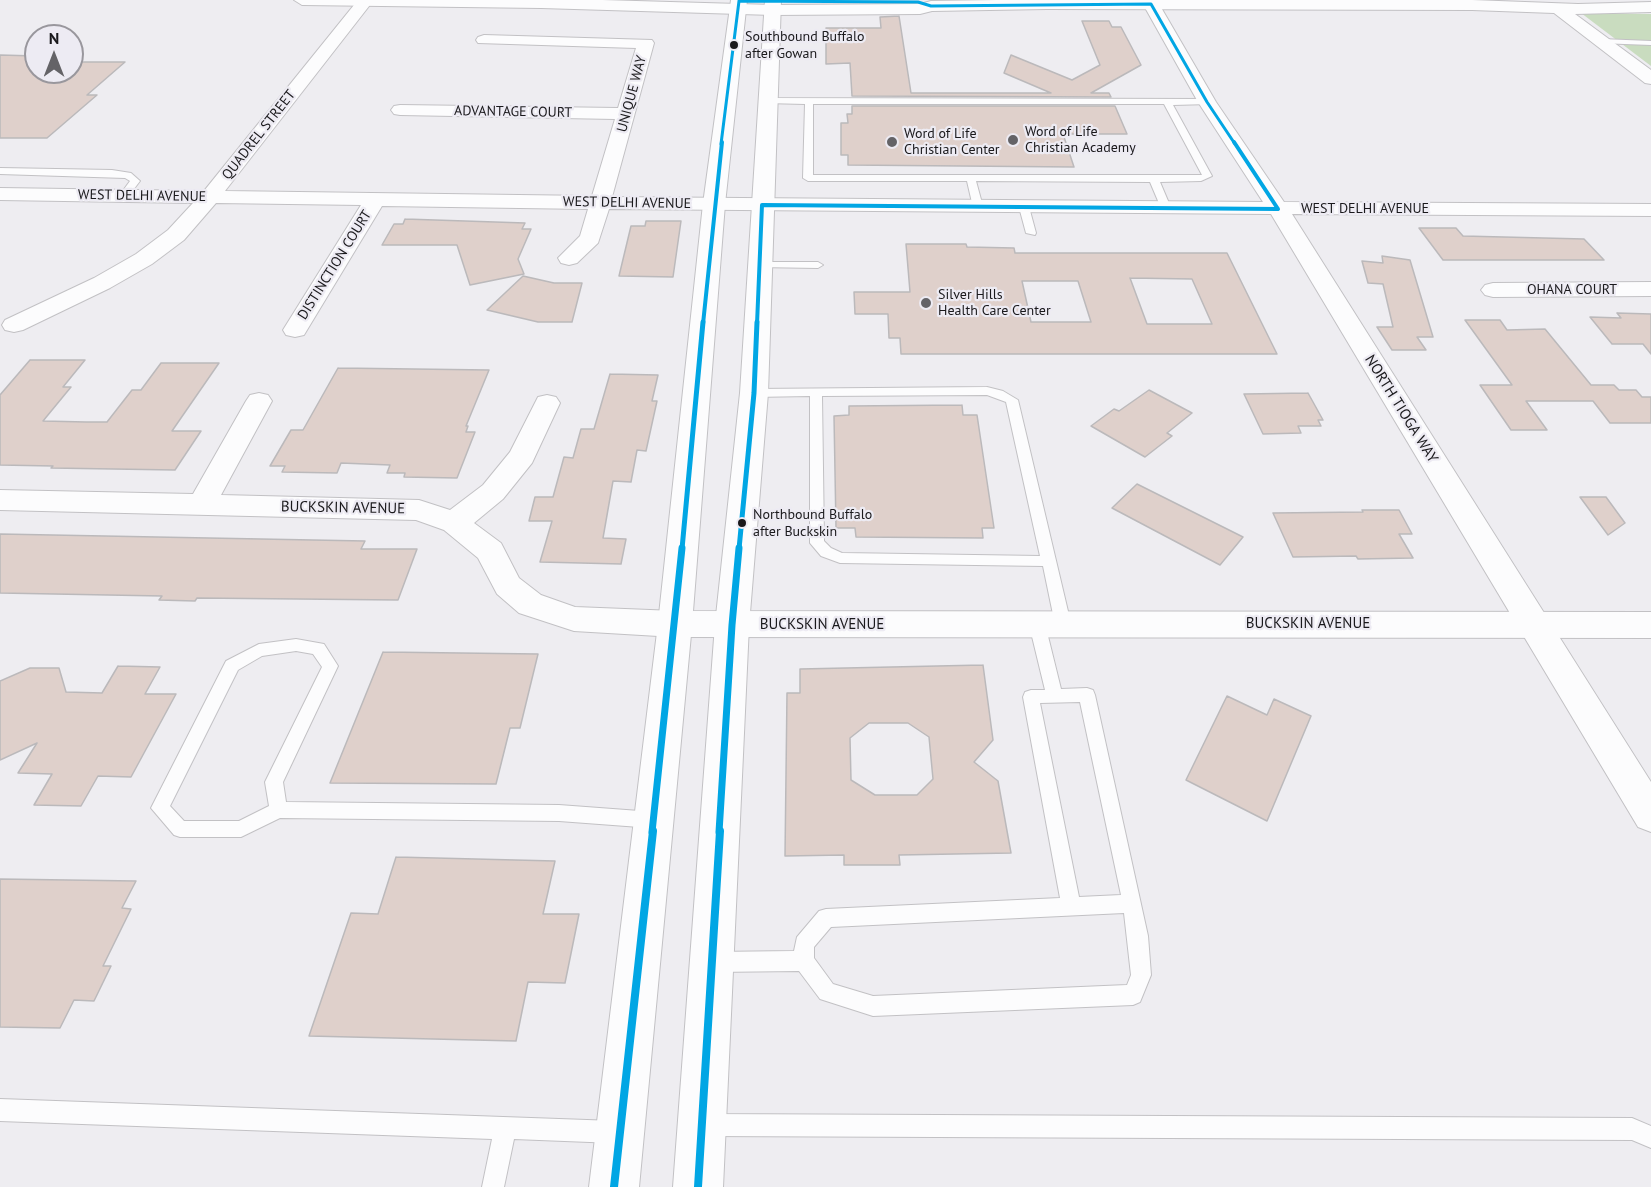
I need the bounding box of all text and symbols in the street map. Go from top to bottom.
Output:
north arrow [24,24,84,84]
text: N [49,28,59,48]
place label: Southbound Buffalo after Gowan [745,29,865,62]
marker: Southbound Buffalo after Gowan [728,39,740,51]
street label: UNIQUE WAY [614,54,650,134]
street label: QUADREL STREET [219,87,299,183]
street label: ADVANTAGE COURT [454,103,572,121]
place label: Word of Life Christian Academy [1025,124,1136,156]
place label: Word of Life Christian Center [904,126,1000,158]
marker: Word of Life Christian Academy [1006,133,1020,147]
marker: Word of Life Christian Center [885,135,899,149]
street label: WEST DELHI AVENUE [78,186,206,206]
street label: WEST DELHI AVENUE [563,193,691,213]
street label: WEST DELHI AVENUE [1301,201,1429,217]
street label: DISTINCTION COURT [295,207,375,323]
street label: OHANA COURT [1527,282,1617,298]
place label: Silver Hills Health Care Center [938,287,1051,320]
marker: Silver Hills Health Care Center [919,296,933,310]
street label: NORTH TIOGA WAY [1361,352,1441,466]
street label: BUCKSKIN AVENUE [281,498,405,518]
place label: Northbound Buffalo after Buckskin [753,507,872,540]
marker: Northbound Buffalo after Buckskin [736,517,748,529]
street label: BUCKSKIN AVENUE [1246,615,1370,633]
street label: BUCKSKIN AVENUE [760,616,884,634]

